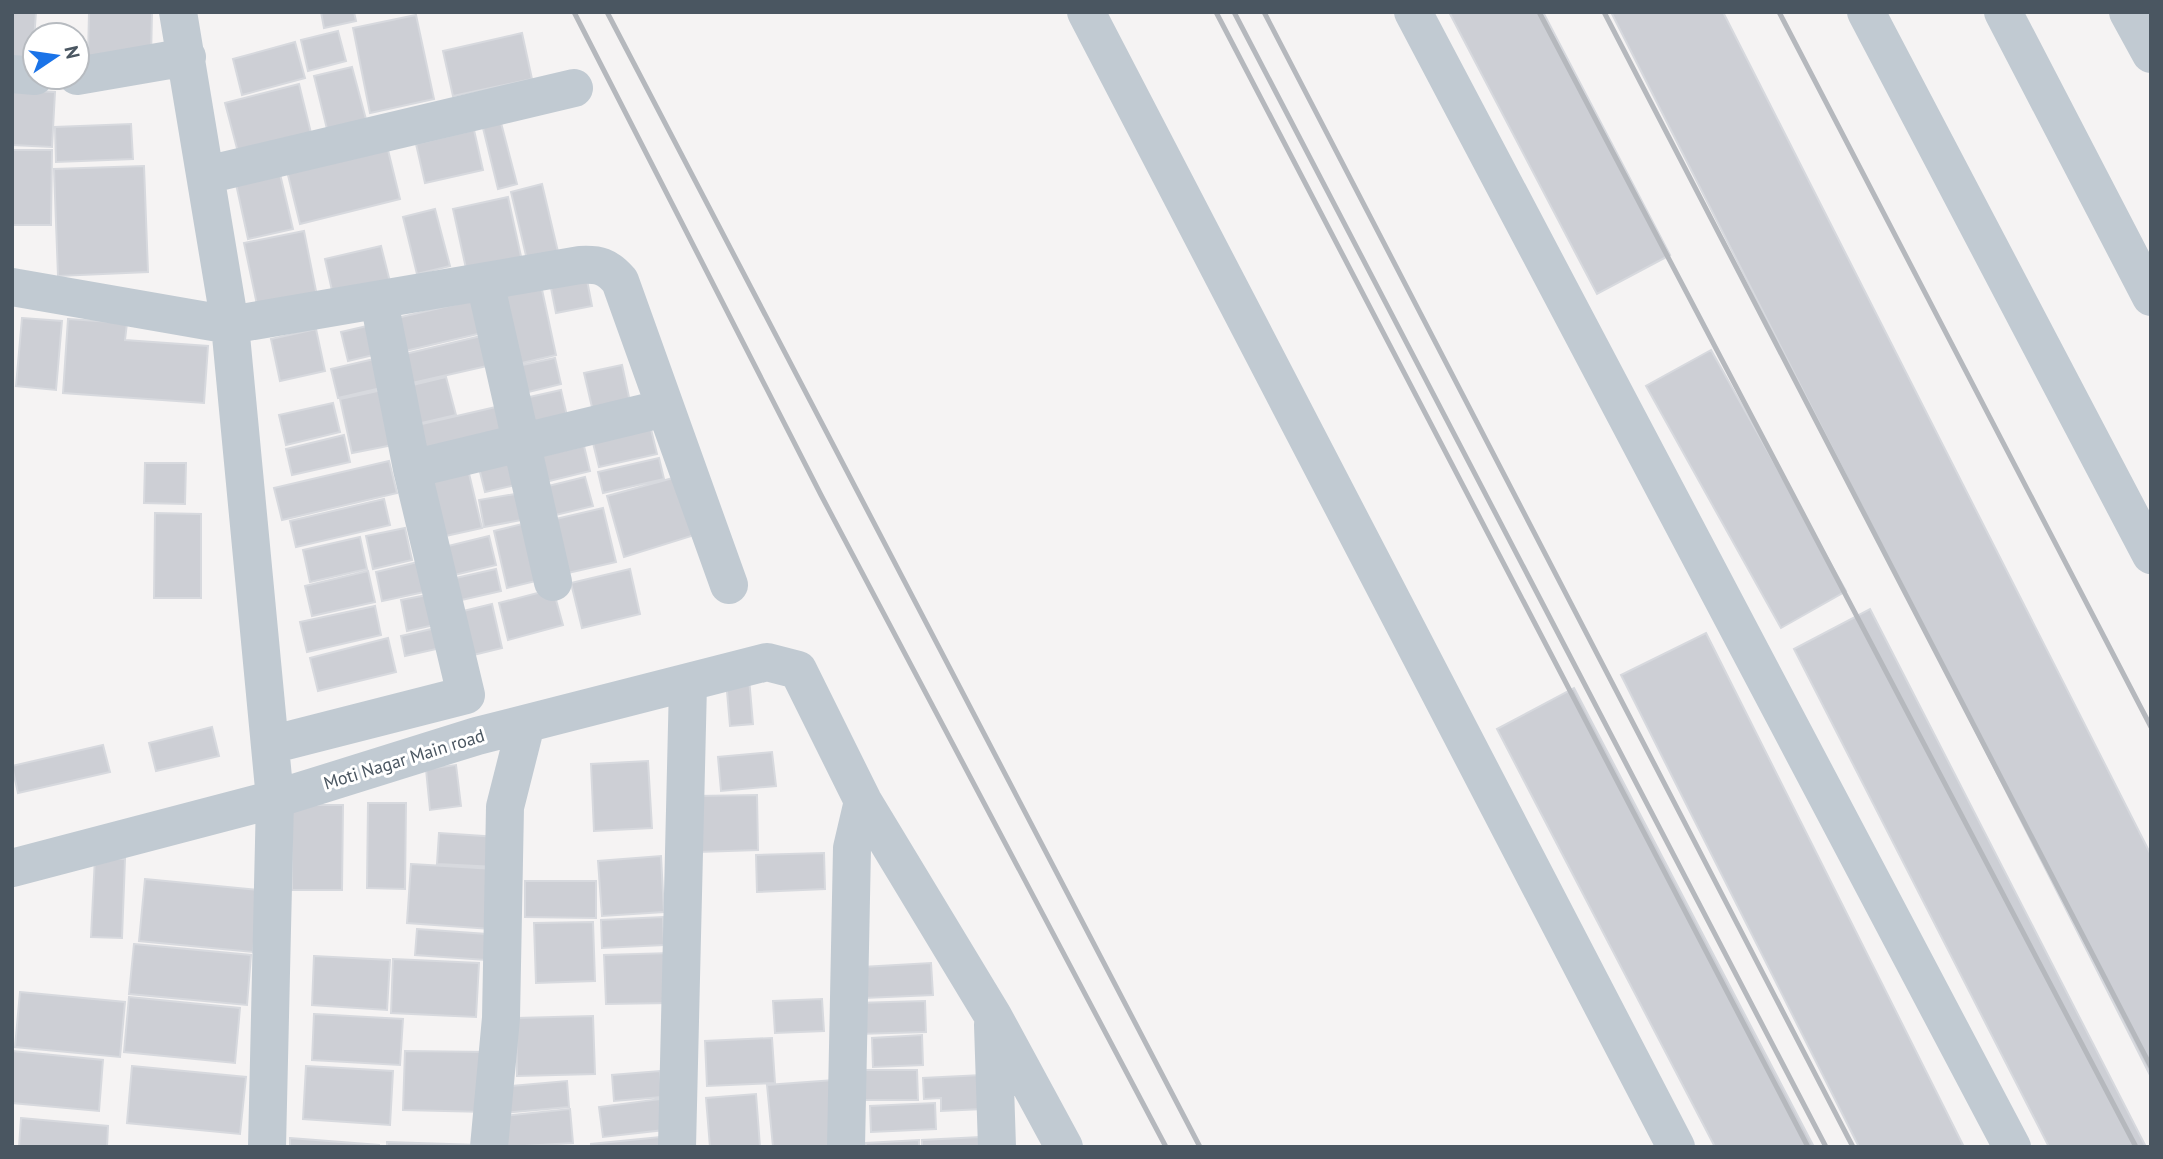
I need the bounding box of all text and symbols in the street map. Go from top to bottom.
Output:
north arrow [21,21,91,91]
text: N [59,43,86,61]
street label: Moti Nagar Main road [321,724,487,794]

